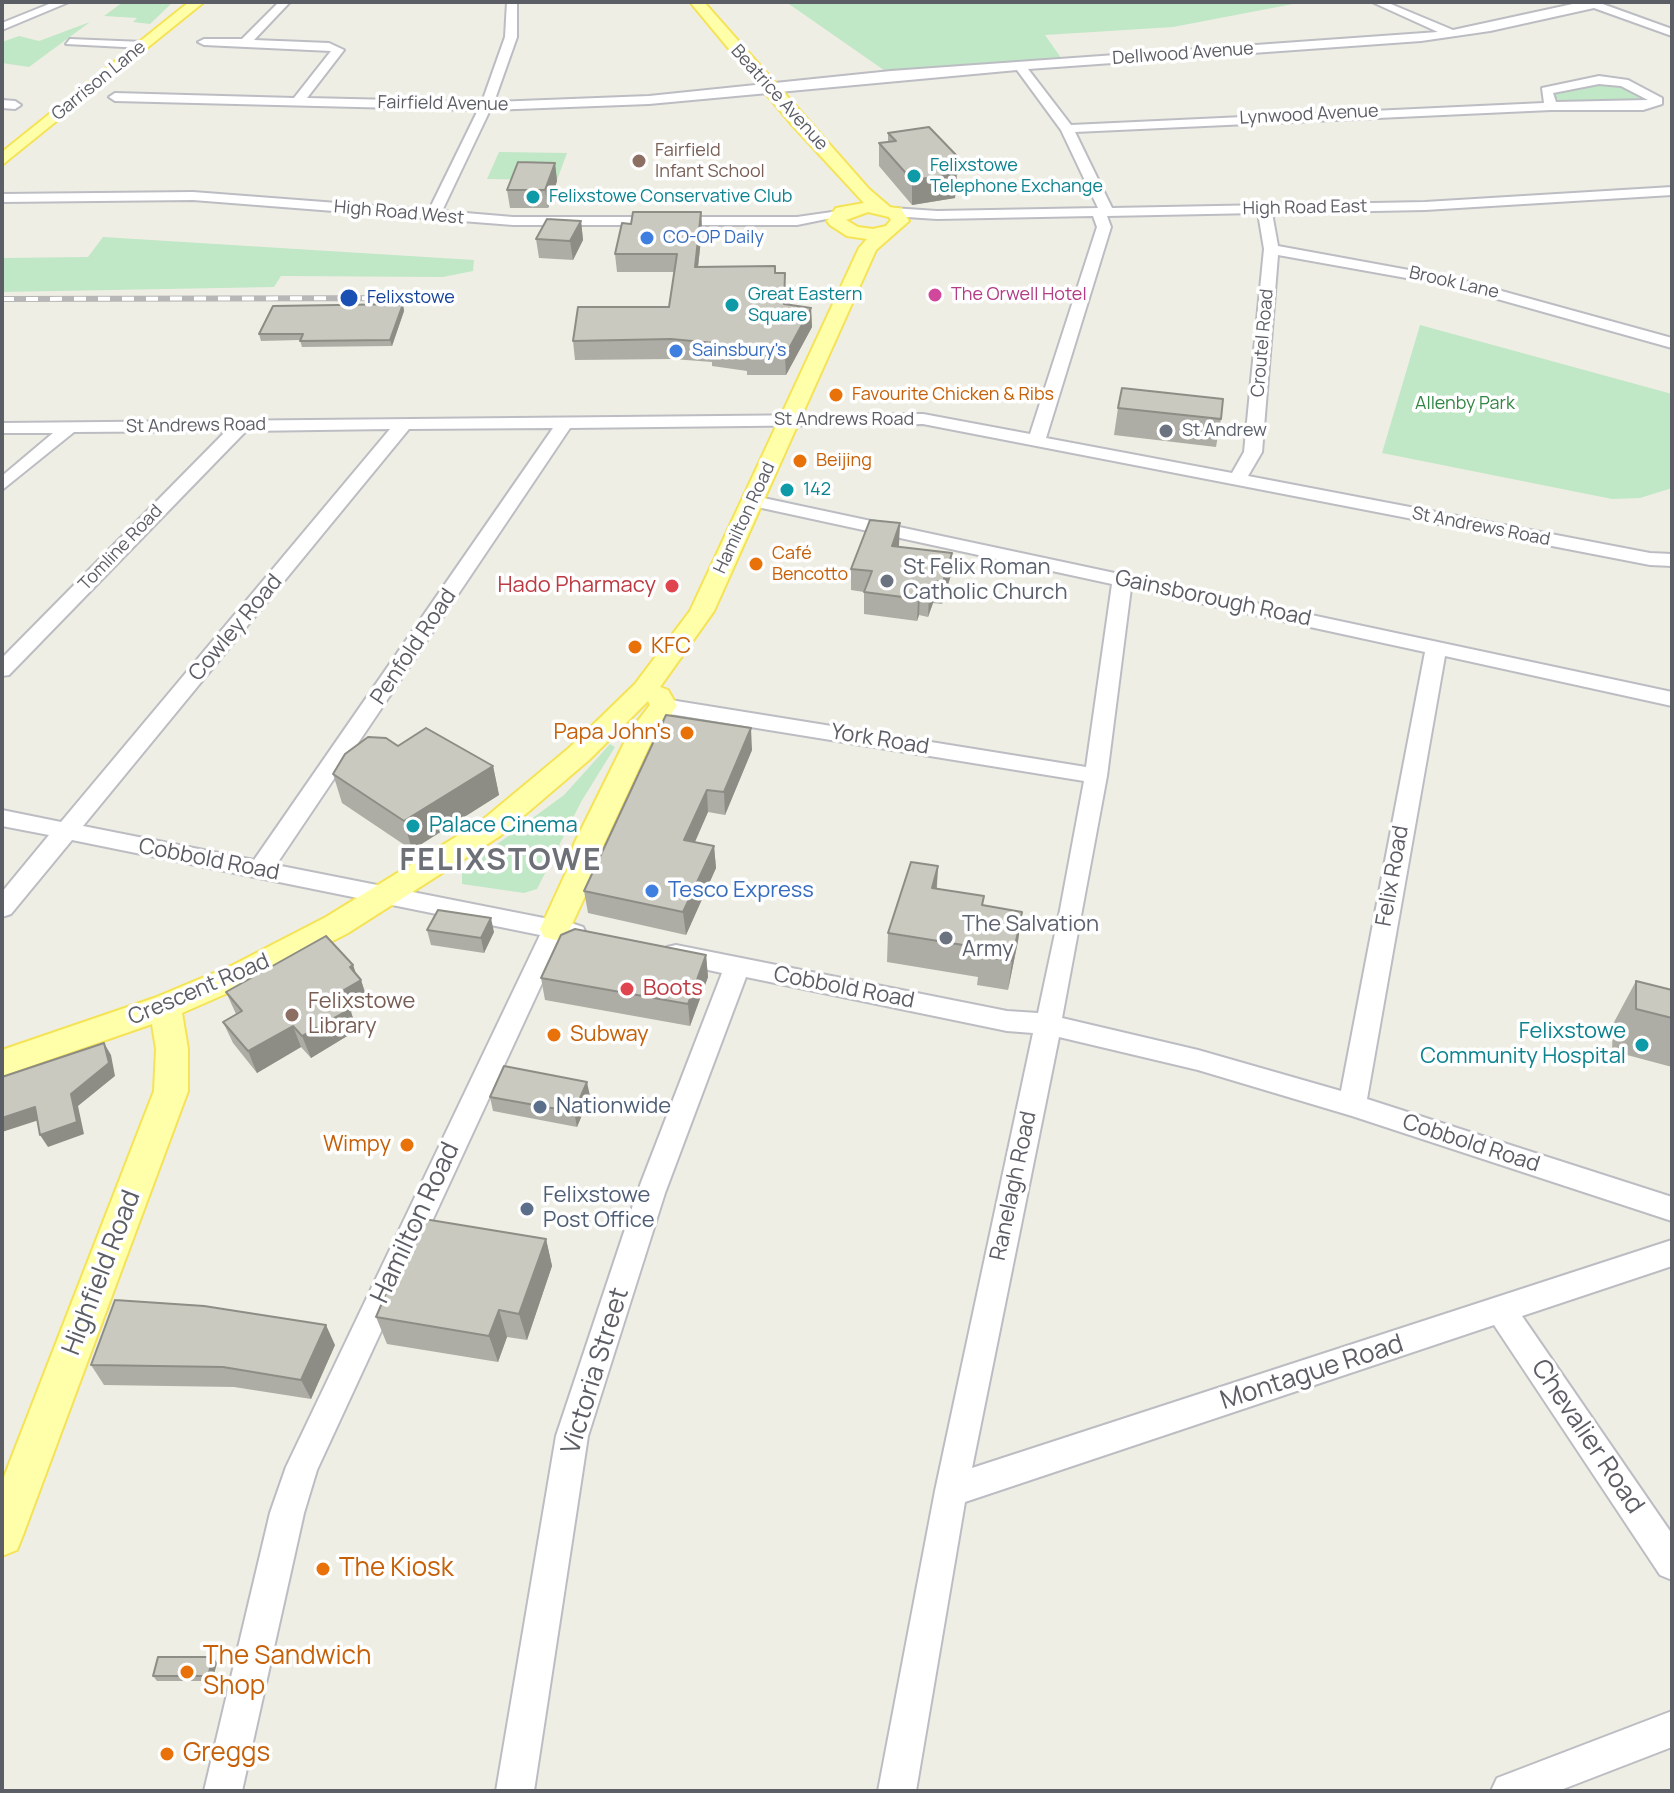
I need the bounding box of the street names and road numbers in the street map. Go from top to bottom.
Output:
street label: Garrison Lane [48,37,150,125]
street label: Dellwood Avenue [1112,38,1254,70]
street label: Beatrice Avenue [726,41,832,155]
street label: Fairfield Avenue [377,92,509,116]
street label: Lynwood Avenue [1239,101,1379,129]
street label: High Road East [1242,196,1368,220]
street label: High Road West [333,197,465,229]
street label: Brook Lane [1407,262,1501,304]
street label: Croutel Road [1248,288,1278,398]
street label: St Andrews Road [774,409,914,431]
street label: St Andrews Road [126,414,266,438]
street label: Hamilton Road [710,459,780,577]
street label: Tomline Road [75,501,167,595]
street label: St Andrews Road [1410,503,1552,551]
street label: Gainsborough Road [1112,565,1314,633]
street label: Cowley Road [184,569,288,687]
street label: Penfold Road [366,584,462,710]
street label: York Road [829,719,931,761]
street label: Felix Road [1371,823,1415,929]
street label: Cobbold Road [137,833,281,887]
street label: Crescent Road [125,948,273,1032]
street label: Cobbold Road [772,961,916,1015]
street label: Ranelagh Road [985,1109,1043,1263]
street label: Cobbold Road [1399,1109,1543,1179]
street label: Hamilton Road [365,1138,467,1308]
street label: Highfield Road [56,1186,148,1360]
street label: Victoria Street [556,1284,636,1458]
street label: Montague Road [1217,1329,1407,1417]
street label: Chevalier Road [1524,1354,1650,1520]

